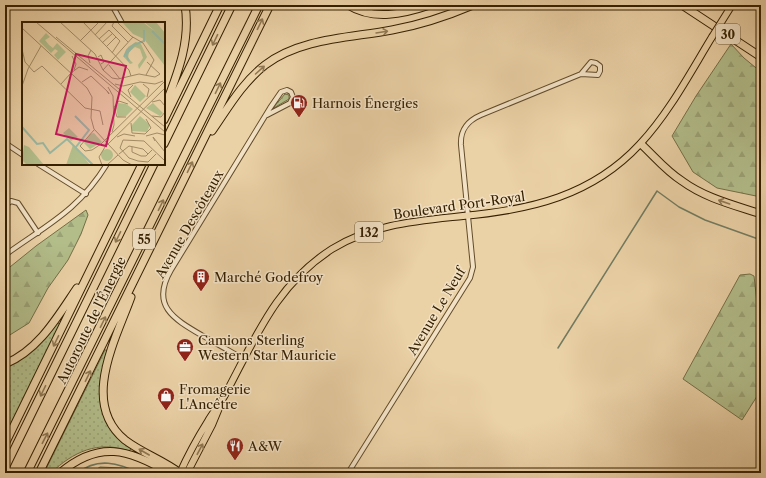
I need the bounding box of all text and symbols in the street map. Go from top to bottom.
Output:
one-way arrow [257,19,264,31]
inset map [22,22,165,165]
road number: 30 [716,24,740,44]
one-way arrow [375,28,388,36]
one-way arrow [211,34,218,46]
one-way arrow [254,66,265,75]
one-way arrow [215,83,222,95]
fuel station icon: Harnois Énergies [289,93,309,118]
place label: Harnois Énergies [312,95,418,111]
one-way arrow [187,161,194,173]
street label: Avenue Descôteaux [151,167,227,282]
street label: Boulevard Port-Royal [392,188,526,222]
one-way arrow [718,198,731,205]
one-way arrow [157,200,165,212]
road number: 132 [355,222,383,242]
road number: 55 [133,229,155,249]
one-way arrow [114,230,121,242]
street label: Autoroute de l'Énergie [53,254,129,387]
street label: Avenue Le Neuf [403,263,469,359]
building icon: Marché Godefroy [191,267,211,292]
place label: Marché Godefroy [214,269,324,285]
one-way arrow [100,316,107,328]
place label: Camions Sterling Western Star Mauricie [197,332,336,363]
one-way arrow [52,335,59,347]
office icon: Camions Sterling Western Star Mauricie [175,337,195,362]
one-way arrow [85,370,92,382]
place label: Fromagerie L'Ancêtre [179,381,250,412]
one-way arrow [39,385,46,397]
shop icon: Fromagerie L'Ancêtre [156,386,176,411]
one-way arrow [42,433,49,445]
restaurant icon: A&W [225,436,245,461]
place label: A&W [247,438,283,454]
one-way arrow [196,443,204,455]
one-way arrow [138,447,150,455]

